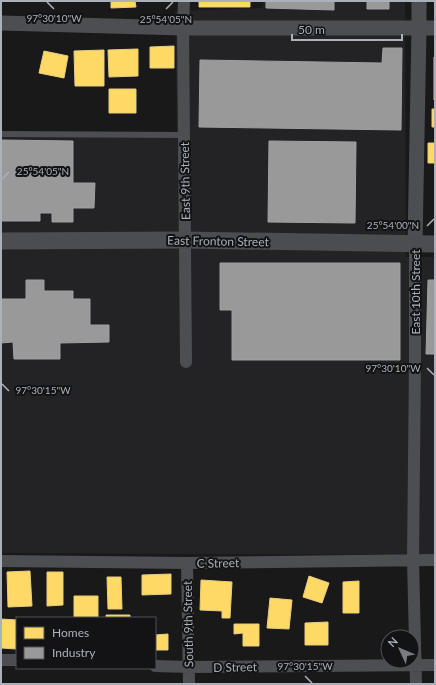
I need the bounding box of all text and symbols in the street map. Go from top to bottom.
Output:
text: 97°30'10"W [26,12,82,24]
text: 25°54'05"N [140,13,192,25]
scale bar [292,16,402,42]
text: 50 m [298,22,325,37]
street label: East 9th Street [177,141,193,220]
text: 25°54'05"N [17,165,69,177]
text: 25°54'00"N [367,219,419,231]
street label: East Fronton Street [167,233,270,249]
street label: East 10th Street [408,249,423,334]
text: 97°30'10"W [365,362,421,374]
text: 97°30'15"W [15,384,71,396]
street label: C Street [197,555,240,571]
street label: South 9th Street [180,580,196,667]
legend [16,617,156,669]
text: Homes [52,625,89,640]
north arrow [380,629,420,669]
text: N [385,634,400,649]
text: Industry [52,645,96,660]
street label: D Street [213,659,258,675]
text: 97°30'15"W [277,660,333,672]

